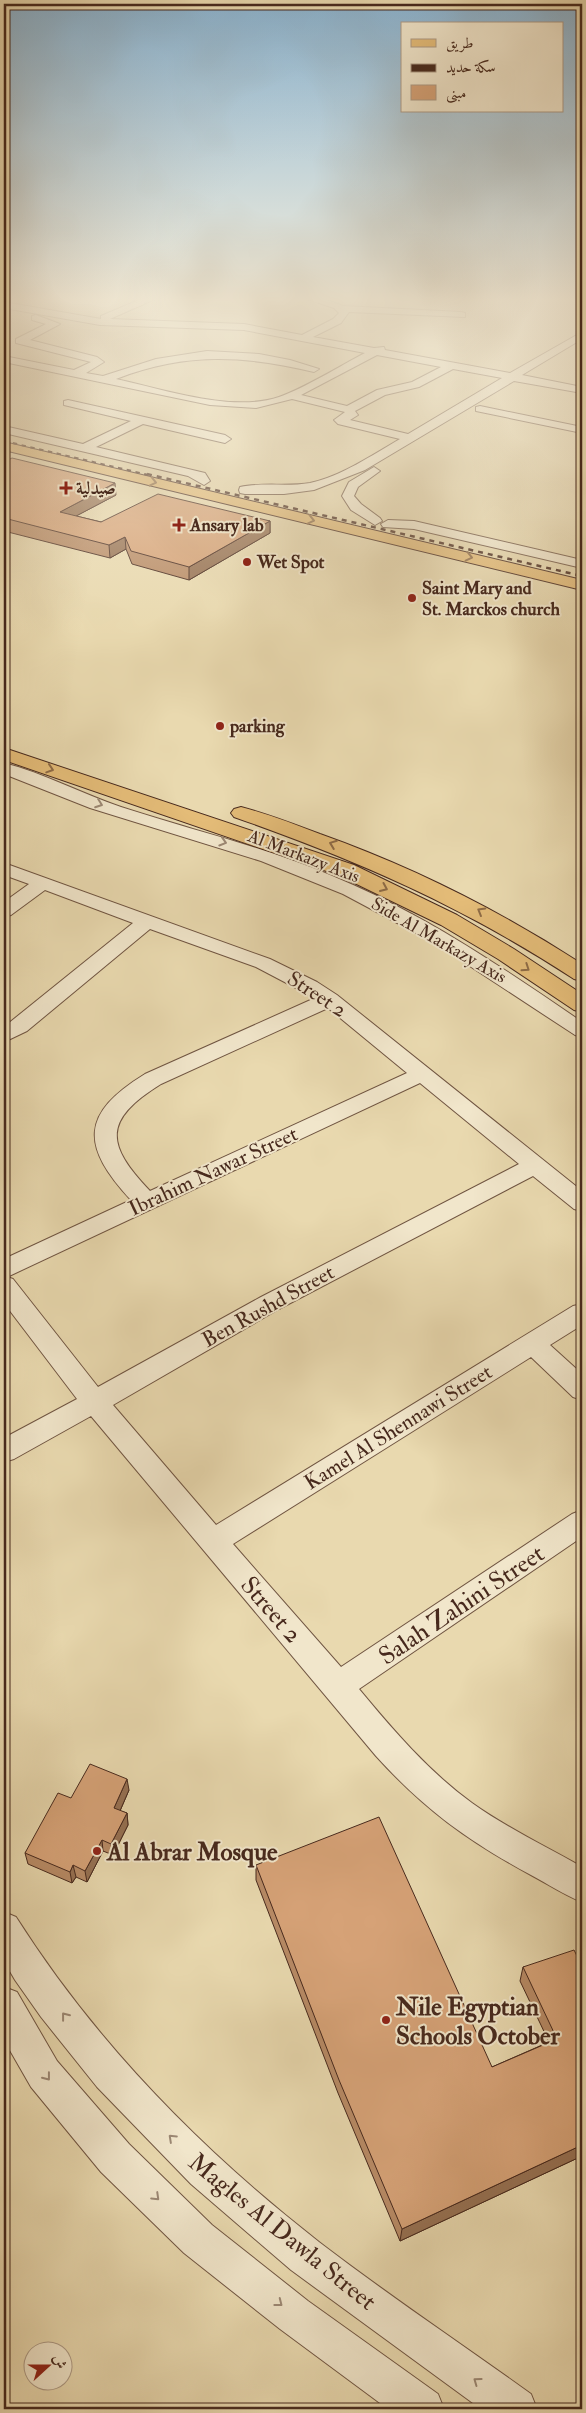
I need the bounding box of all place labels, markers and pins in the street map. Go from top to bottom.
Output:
place label: صيدلية [76,477,116,500]
marker: صيدلية [60,482,72,494]
place label: Ansary lab [189,514,264,537]
marker: Ansary lab [172,518,186,532]
place label: Wet Spot [256,551,325,574]
marker: Wet Spot [241,556,253,568]
place label: Saint Mary and St. Marckos church [422,577,560,621]
marker: Saint Mary and St. Marckos church [406,592,418,604]
place label: parking [229,715,286,738]
marker: parking [214,720,226,732]
place label: Al Abrar Mosque [106,1837,278,1868]
marker: Al Abrar Mosque [91,1845,103,1857]
place label: Nile Egyptian Schools October [395,1992,560,2052]
marker: Nile Egyptian Schools October [380,2014,392,2026]

